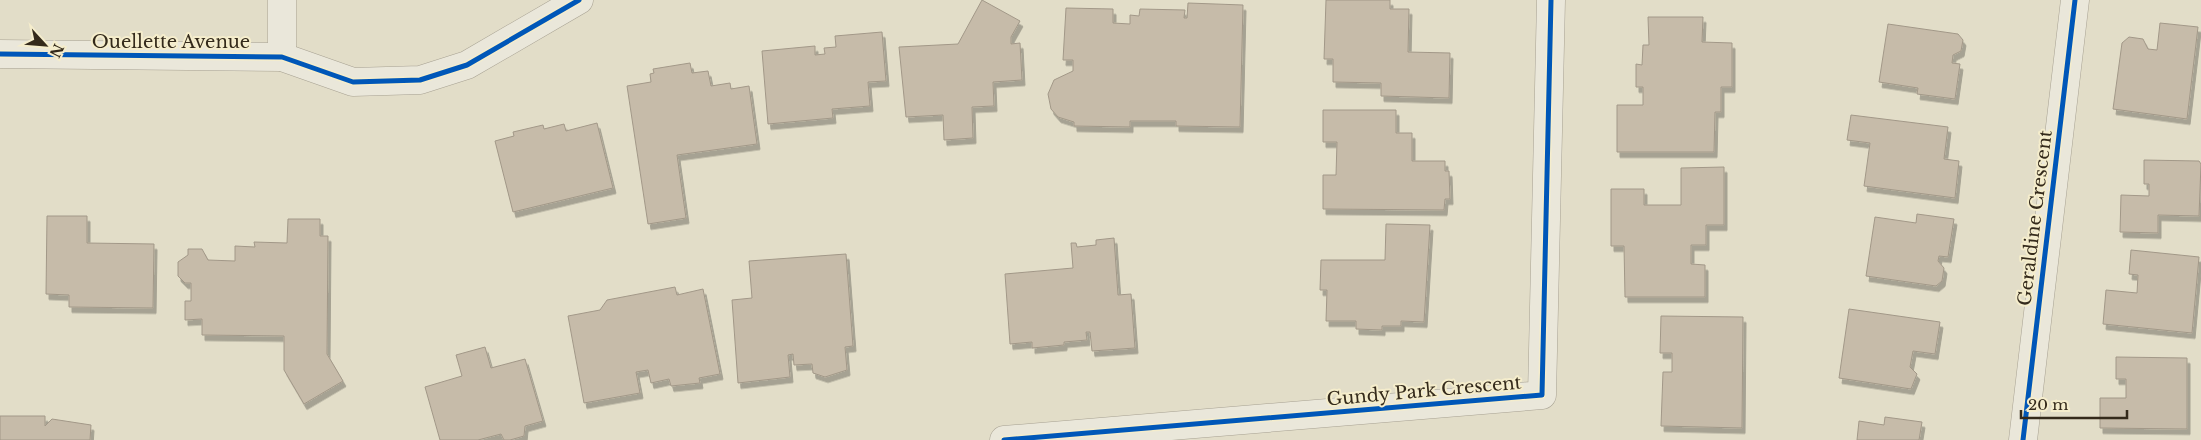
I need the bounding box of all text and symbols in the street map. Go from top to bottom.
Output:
north arrow [20,20,70,70]
street label: Ouellette Avenue [92,31,250,53]
text: N [46,41,68,61]
street label: Geraldine Crescent [2013,129,2057,307]
street label: Gundy Park Crescent [1326,372,1523,410]
scale bar [2021,388,2127,420]
text: 20 m [2028,395,2068,414]

